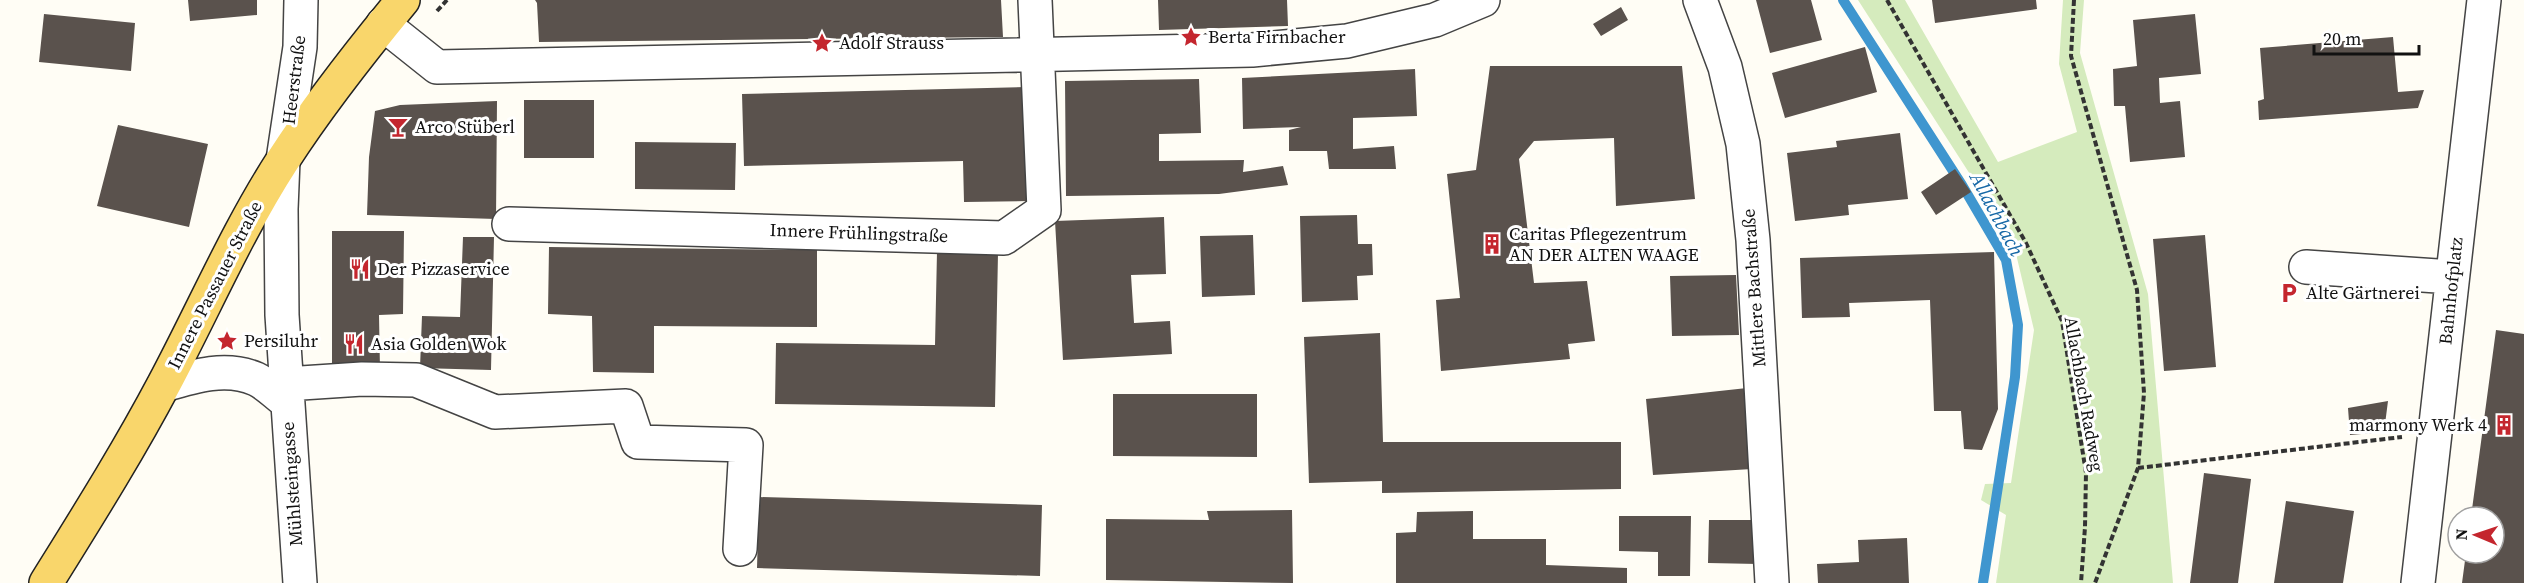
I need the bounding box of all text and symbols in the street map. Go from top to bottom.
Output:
scale bar [2314,18,2419,56]
place label: Berta Firnbacher [1208,24,1346,49]
place icon: Berta Firnbacher [1179,25,1203,49]
text: 20 m [2323,26,2361,51]
place label: Adolf Strauss [839,30,944,55]
place icon: Adolf Strauss [810,31,834,55]
street label: Heerstraße [276,34,311,126]
place label: Arco Stüberl [415,114,515,139]
bar icon: Arco Stüberl [386,115,410,139]
water label: Allachbach [1963,166,2031,261]
street label: Innere Passauer Straße [161,196,268,373]
street label: Mittlere Bachstraße [1735,208,1772,368]
street label: Innere Frühlingstraße [769,217,949,248]
place label: Caritas Pflegezentrum AN DER ALTEN WAAGE [1509,221,1699,267]
building icon: Caritas Pflegezentrum AN DER ALTEN WAAGE [1480,232,1504,256]
street label: Bahnhofplatz [2432,236,2469,346]
place label: Der Pizzaservice [377,256,510,281]
restaurant icon: Der Pizzaservice [348,257,372,281]
place label: Alte Gärtnerei [2306,280,2420,305]
parking icon: Alte Gärtnerei [2277,281,2301,305]
street label: Allachbach Radweg [2059,314,2110,473]
place label: Persiluhr [244,328,319,353]
place icon: Persiluhr [215,329,239,353]
place label: Asia Golden Wok [371,331,507,356]
restaurant icon: Asia Golden Wok [342,332,366,356]
place label: marmony Werk 4 [2349,412,2487,437]
building icon: marmony Werk 4 [2492,413,2516,437]
street label: Mühlsteingasse [275,421,308,547]
north arrow [2446,505,2506,565]
text: N [2450,528,2472,541]

